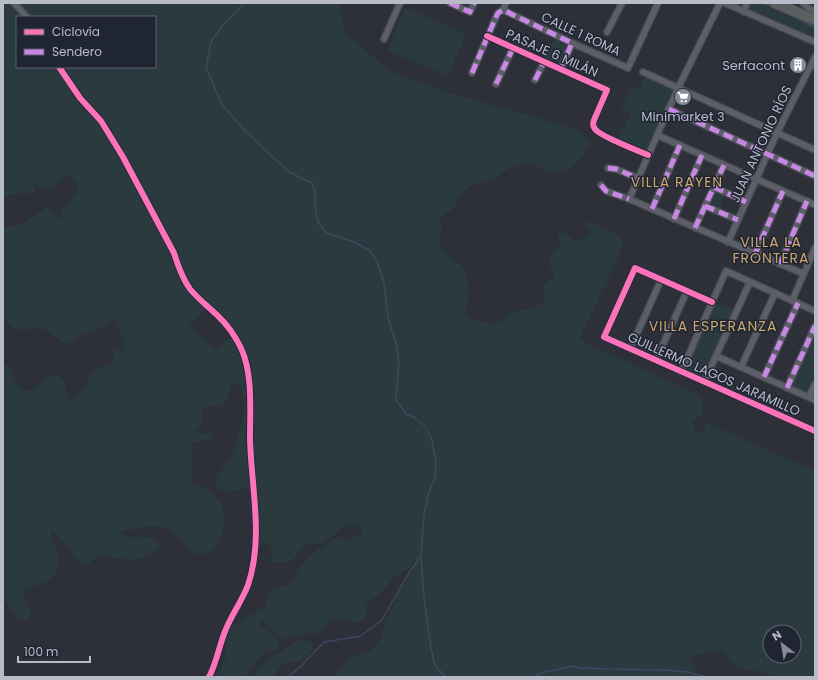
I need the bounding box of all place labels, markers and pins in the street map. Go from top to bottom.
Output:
building icon: Serfacont [788,55,808,75]
place label: Serfacont [722,56,785,75]
supermarket icon: Minimarket 3 [673,87,693,107]
place label: Minimarket 3 [641,107,725,126]

